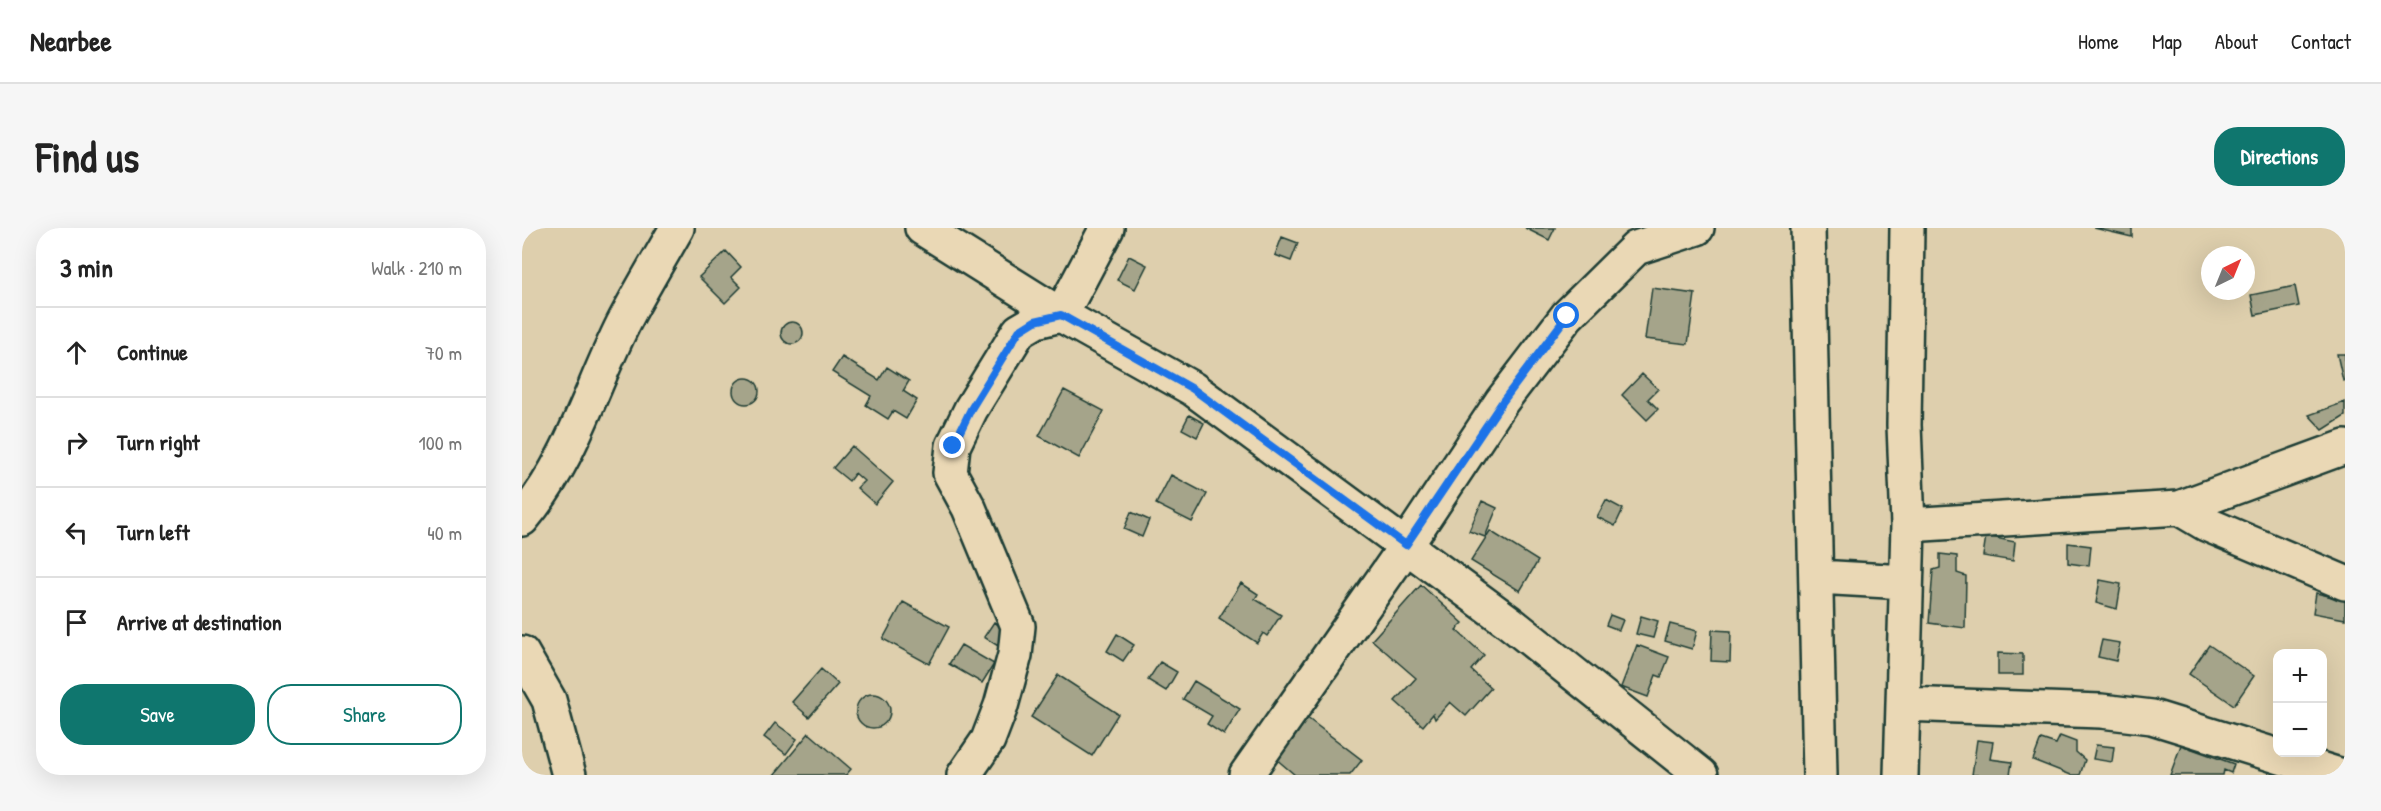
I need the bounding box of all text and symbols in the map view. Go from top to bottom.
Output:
text: Nearbee [30,22,112,60]
text: Home [2078,27,2119,56]
text: Map [2152,27,2182,56]
text: About [2215,27,2258,56]
text: Contact [2291,27,2351,56]
button: Directions [2214,127,2345,186]
text: Find us [36,128,139,185]
north arrow [2201,246,2255,300]
text: 3 min [60,250,113,285]
text: Walk · 210 m [371,254,462,281]
route start [1553,302,1579,328]
icon: ahead [60,336,93,369]
text: Continue [117,337,188,367]
text: 70 m [425,339,462,366]
icon: right [60,426,93,459]
text: Turn right [117,427,200,457]
text: 100 m [419,429,462,456]
route end [939,432,965,458]
icon: left [60,516,93,549]
text: Turn left [117,517,190,547]
text: 40 m [427,519,462,546]
icon: arrive [60,606,93,639]
text: Arrive at destination [117,607,282,637]
map controls [2273,649,2327,757]
button: + [2273,649,2327,703]
button: Save [60,684,255,745]
button: Share [267,684,462,745]
button: − [2273,703,2327,757]

